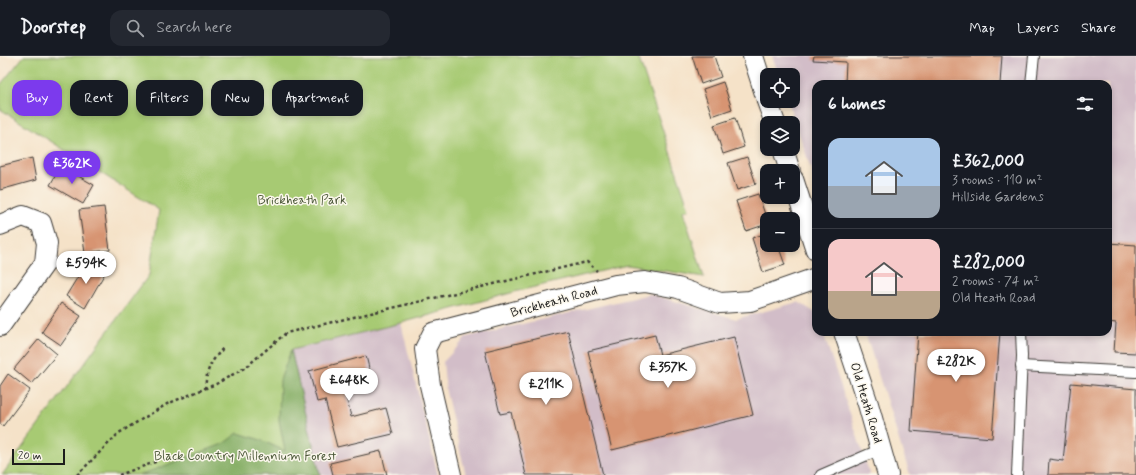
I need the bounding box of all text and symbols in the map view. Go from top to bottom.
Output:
search box [110,10,390,46]
text: Doorstep [20,15,86,40]
icon: search [124,17,146,39]
text: Search here [156,18,232,38]
text: Map [969,19,995,37]
text: Layers [1017,19,1059,37]
text: Share [1081,19,1116,37]
map controls [760,68,800,252]
button: locate [760,68,800,108]
chip: Buy [12,80,62,116]
chip: Rent [70,80,128,116]
chip: Filters [136,80,203,116]
chip: New [211,80,264,116]
chip: Apartment [272,80,363,116]
text: 6 homes [828,93,886,115]
icon: filters [1074,93,1096,115]
button: layers [760,116,800,156]
text: £362,000 [952,150,1024,172]
pin: £362K [44,151,100,185]
icon: home [860,154,908,202]
text: £362K [52,155,92,172]
button: + [760,164,800,204]
text: 3 rooms · 110 m² [952,172,1042,189]
text: Hillside Gardens [952,189,1044,206]
park label: Brickheath Park [257,192,347,209]
button: − [760,212,800,252]
pin: £594K [58,251,114,285]
text: £282,000 [952,251,1025,273]
text: £594K [65,255,107,272]
icon: home [860,255,908,303]
text: 2 rooms · 74 m² [952,273,1039,290]
street label: Brickheath Road [509,282,599,322]
text: Old Heath Road [952,290,1036,307]
pin: £282K [928,349,984,383]
text: £282K [936,353,976,370]
pin: £357K [640,355,696,389]
text: £357K [649,359,687,376]
street label: Old Heath Road [846,361,886,445]
pin: £648K [321,368,377,402]
text: £648K [329,372,369,389]
pin: £211K [518,372,574,406]
text: £211K [528,376,564,393]
scale bar [12,447,65,466]
park label: Black Country Millennium Forest [154,448,336,465]
text: 20 m [18,449,41,463]

